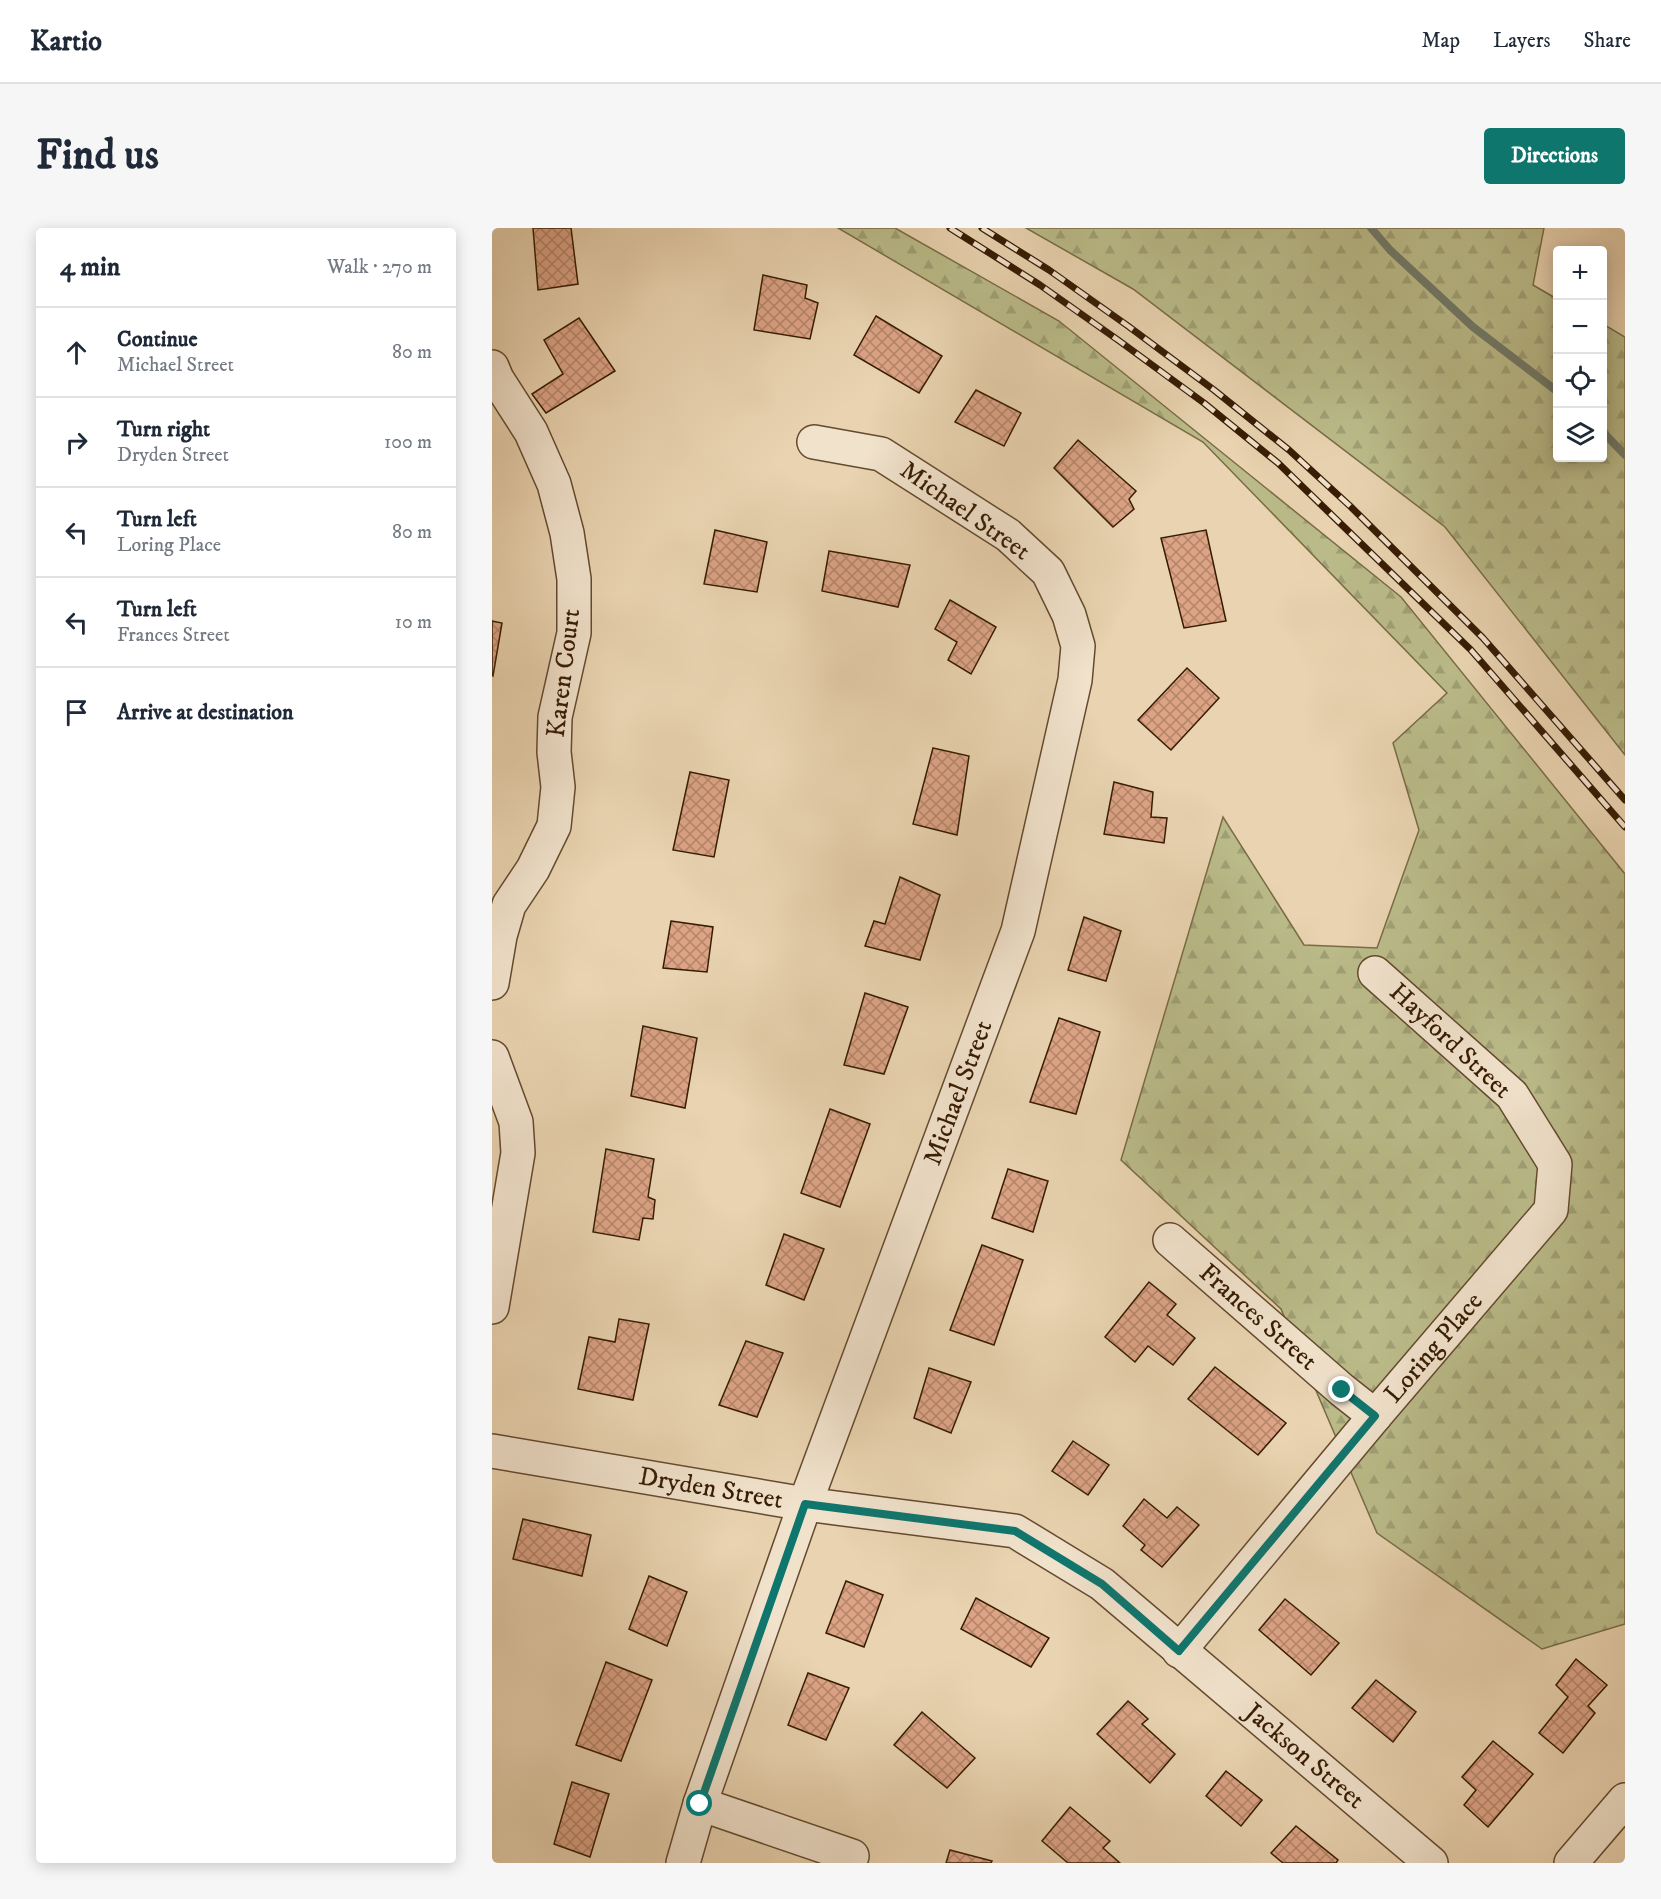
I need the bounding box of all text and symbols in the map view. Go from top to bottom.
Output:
text: Kartio [30,24,102,59]
text: Map [1421,28,1460,54]
text: Layers [1493,28,1551,54]
text: Share [1584,28,1631,54]
button: Directions [1484,128,1625,184]
text: Find us [36,130,159,182]
map controls [1553,246,1607,462]
button: + [1553,246,1607,300]
text: 4 min [60,251,120,284]
text: Walk · 270 m [327,255,432,280]
button: − [1553,300,1607,354]
text: Continue [117,326,198,353]
icon: ahead [60,336,93,369]
text: 80 m [392,340,432,365]
text: Michael Street [117,353,234,378]
button: locate [1553,354,1607,408]
button: layers [1553,408,1607,462]
text: Turn right [117,416,210,443]
icon: right [60,426,93,459]
text: 100 m [384,430,432,455]
text: Dryden Street [117,443,229,468]
street label: Michael Street [893,454,1037,568]
text: Turn left [117,506,197,533]
icon: left [60,516,93,549]
text: 80 m [392,520,432,545]
text: Loring Place [117,533,221,558]
text: Turn left [117,596,197,623]
icon: left [60,606,93,639]
street label: Karen Court [540,607,588,739]
text: 10 m [395,610,432,635]
text: Frances Street [117,623,230,648]
icon: arrive [60,696,93,729]
text: Arrive at destination [117,699,294,726]
street label: Hayford Street [1382,976,1518,1106]
street label: Michael Street [916,1016,1000,1170]
street label: Frances Street [1192,1256,1324,1378]
street label: Loring Place [1377,1285,1490,1410]
route end [1328,1376,1354,1402]
street label: Dryden Street [636,1460,785,1516]
street label: Jackson Street [1237,1695,1372,1816]
route start [686,1790,712,1816]

